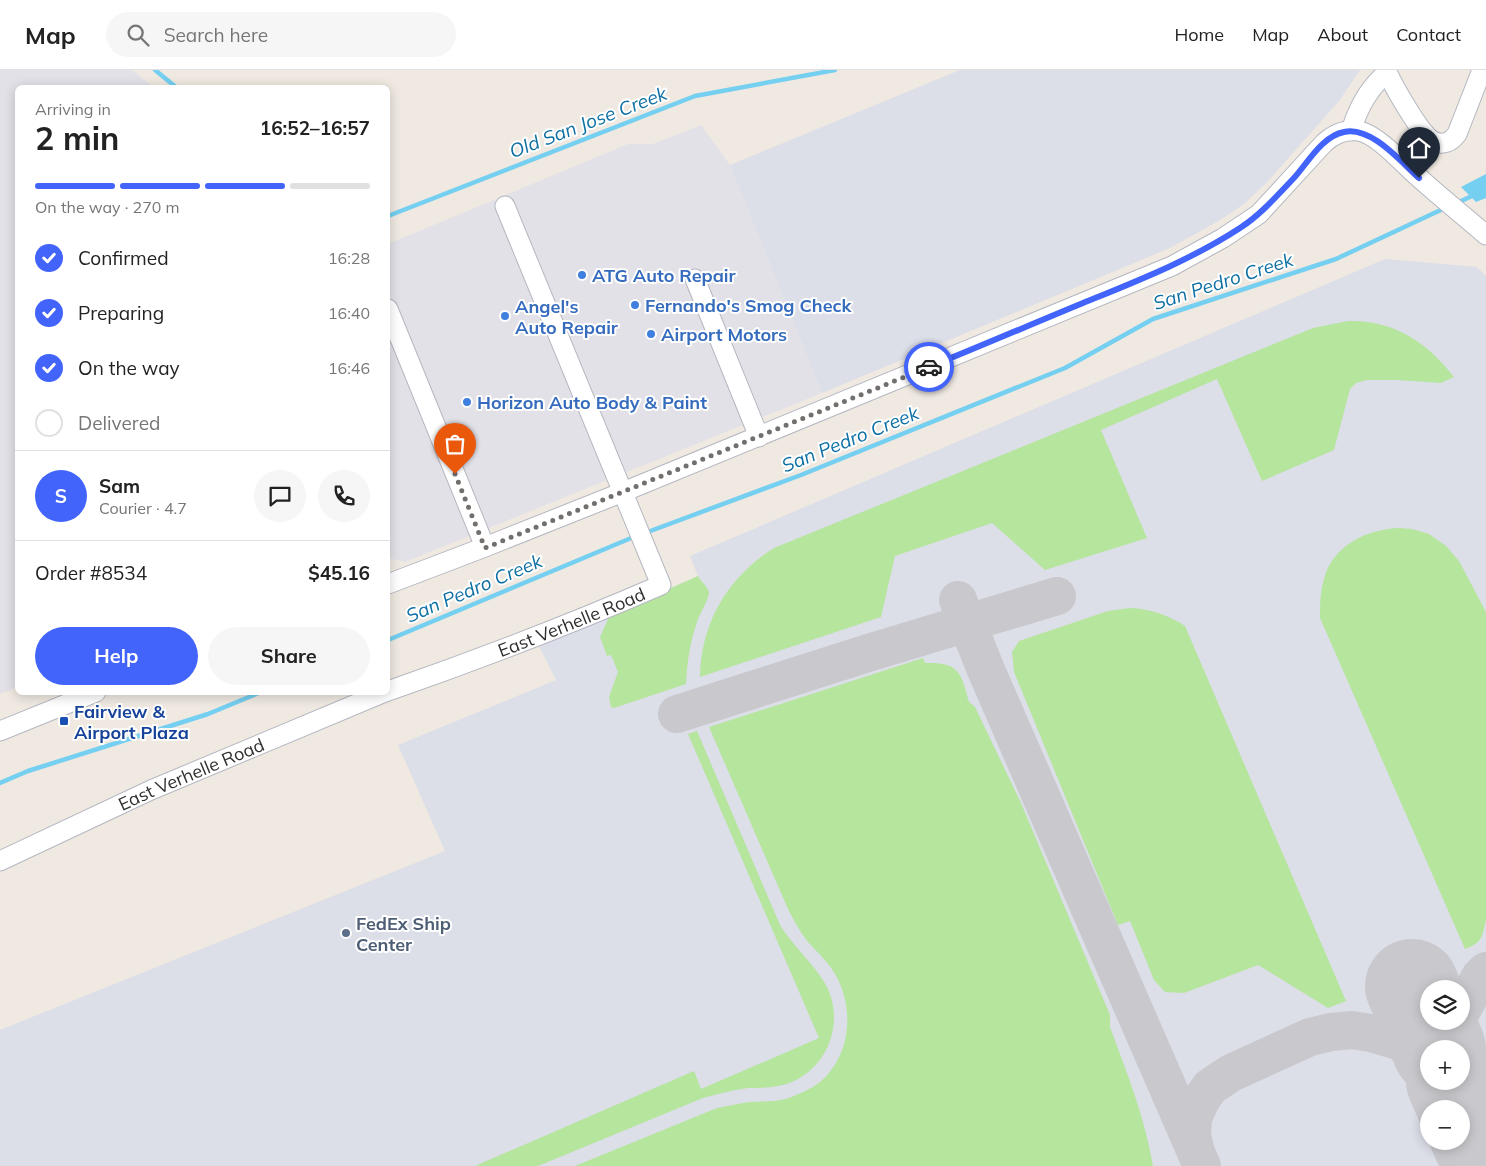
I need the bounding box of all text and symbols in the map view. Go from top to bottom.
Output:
search box [106,12,456,57]
text: Map [25,20,76,50]
icon: search [124,21,152,49]
text: Search here [164,23,268,47]
text: Home [1174,23,1224,46]
text: Map [1252,23,1289,46]
text: About [1317,23,1368,46]
text: Contact [1396,23,1461,46]
water label: Old San Jose Creek [506,80,671,163]
text: Arriving in [35,99,111,119]
text: 16:52–16:57 [260,116,370,140]
text: 2 min [35,118,119,158]
pin [1398,127,1440,178]
icon: home [1405,134,1433,162]
text: On the way · 270 m [35,197,180,217]
icon: check [35,244,63,272]
text: Confirmed [78,246,169,270]
water label: San Pedro Creek [1150,247,1297,315]
text: 16:28 [328,248,370,268]
place label: ATG Auto Repair [592,264,737,287]
marker: ATG Auto Repair [576,269,588,281]
place label: Fernando's Smog Check [645,294,853,317]
place label: Angel's Auto Repair [515,295,619,339]
icon: check [35,299,63,327]
marker: Fernando's Smog Check [629,299,641,311]
text: Preparing [78,301,164,325]
text: 16:40 [328,303,370,323]
marker: Angel's Auto Repair [499,310,511,322]
place label: Airport Motors [661,323,787,346]
marker: Airport Motors [645,328,657,340]
courier [904,342,954,392]
icon: car [915,353,943,381]
icon: check [35,354,63,382]
text: On the way [78,356,180,380]
text: 16:46 [328,358,370,378]
place label: Horizon Auto Body & Paint [477,391,707,414]
marker: Horizon Auto Body & Paint [461,396,473,408]
water label: San Pedro Creek [778,400,923,477]
text: Delivered [78,411,160,435]
pin [434,423,476,474]
icon: bag [441,430,469,458]
button: chat [254,470,306,522]
button: phone [318,470,370,522]
text: Sam [99,474,140,498]
text: S [55,484,67,508]
text: Courier · 4.7 [99,498,187,518]
water label: San Pedro Creek [402,548,547,628]
text: Order #8534 [35,561,147,585]
text: $45.16 [308,561,370,585]
street label: East Verhelle Road [495,582,648,662]
button: Help [35,627,198,685]
button: Share [208,627,370,685]
place label: Fairview & Airport Plaza [74,700,189,744]
marker: Fairview & Airport Plaza [58,715,70,727]
street label: East Verhelle Road [114,732,267,815]
place label: FedEx Ship Center [356,912,451,956]
marker: FedEx Ship Center [340,927,352,939]
map controls [1420,980,1470,1150]
button: layers [1420,980,1470,1030]
button: + [1420,1040,1470,1090]
button: − [1420,1100,1470,1150]

